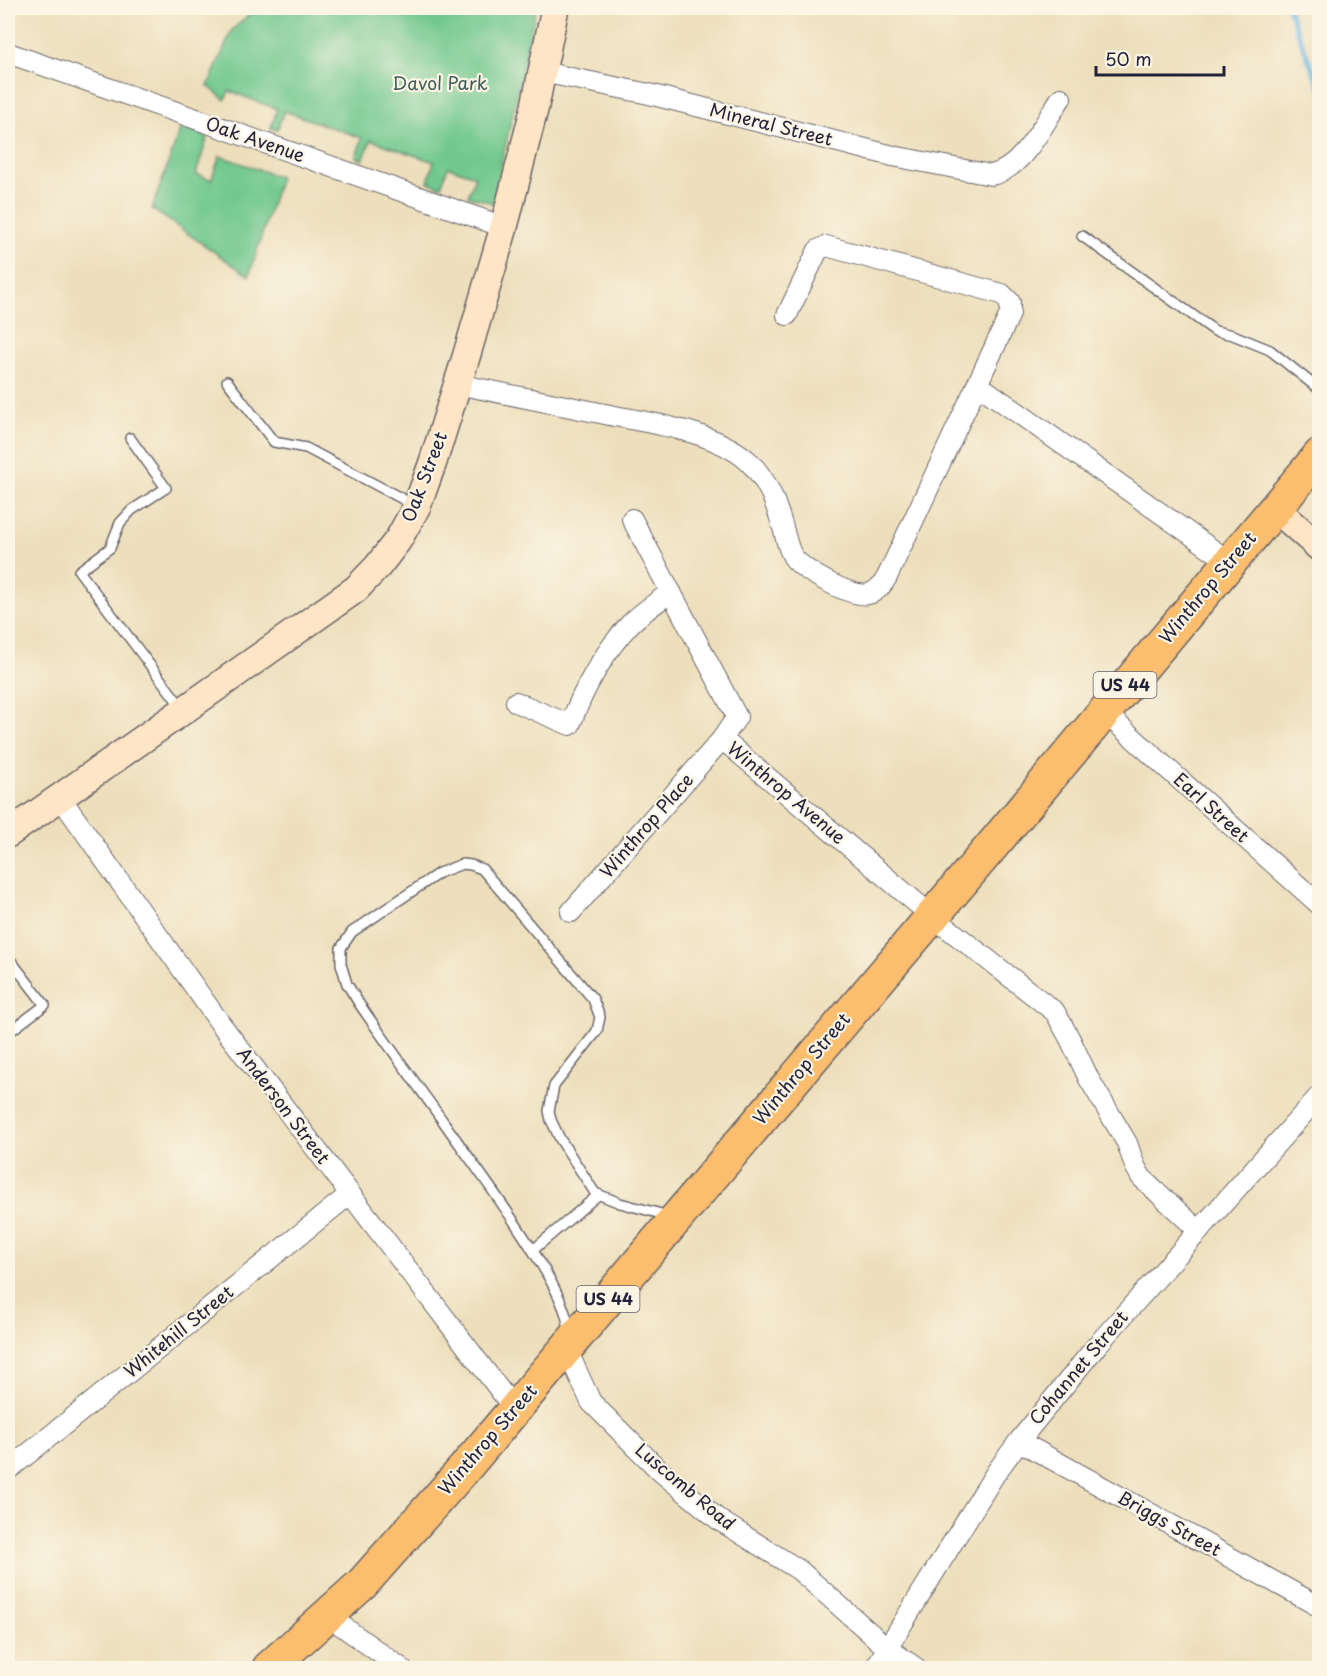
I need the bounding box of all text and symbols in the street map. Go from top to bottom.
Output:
scale bar [1096,39,1224,77]
text: 50 m [1105,45,1152,72]
park label: Davol Park [392,69,488,96]
street label: Mineral Street [707,95,836,152]
street label: Oak Avenue [202,109,309,168]
street label: Oak Street [394,427,453,526]
street label: Winthrop Street [1152,525,1262,649]
road number: US 44 [1094,672,1156,698]
street label: Winthrop Avenue [722,734,852,850]
street label: Earl Street [1168,766,1256,848]
street label: Winthrop Place [593,767,699,883]
street label: Winthrop Street [746,1006,856,1130]
street label: Anderson Street [231,1041,337,1169]
street label: Whitehill Street [117,1278,239,1384]
road number: US 44 [576,1286,640,1312]
street label: Cohannet Street [1022,1304,1134,1430]
street label: Winthrop Street [431,1378,543,1500]
street label: Luscomb Road [630,1436,742,1536]
street label: Briggs Street [1113,1483,1226,1562]

